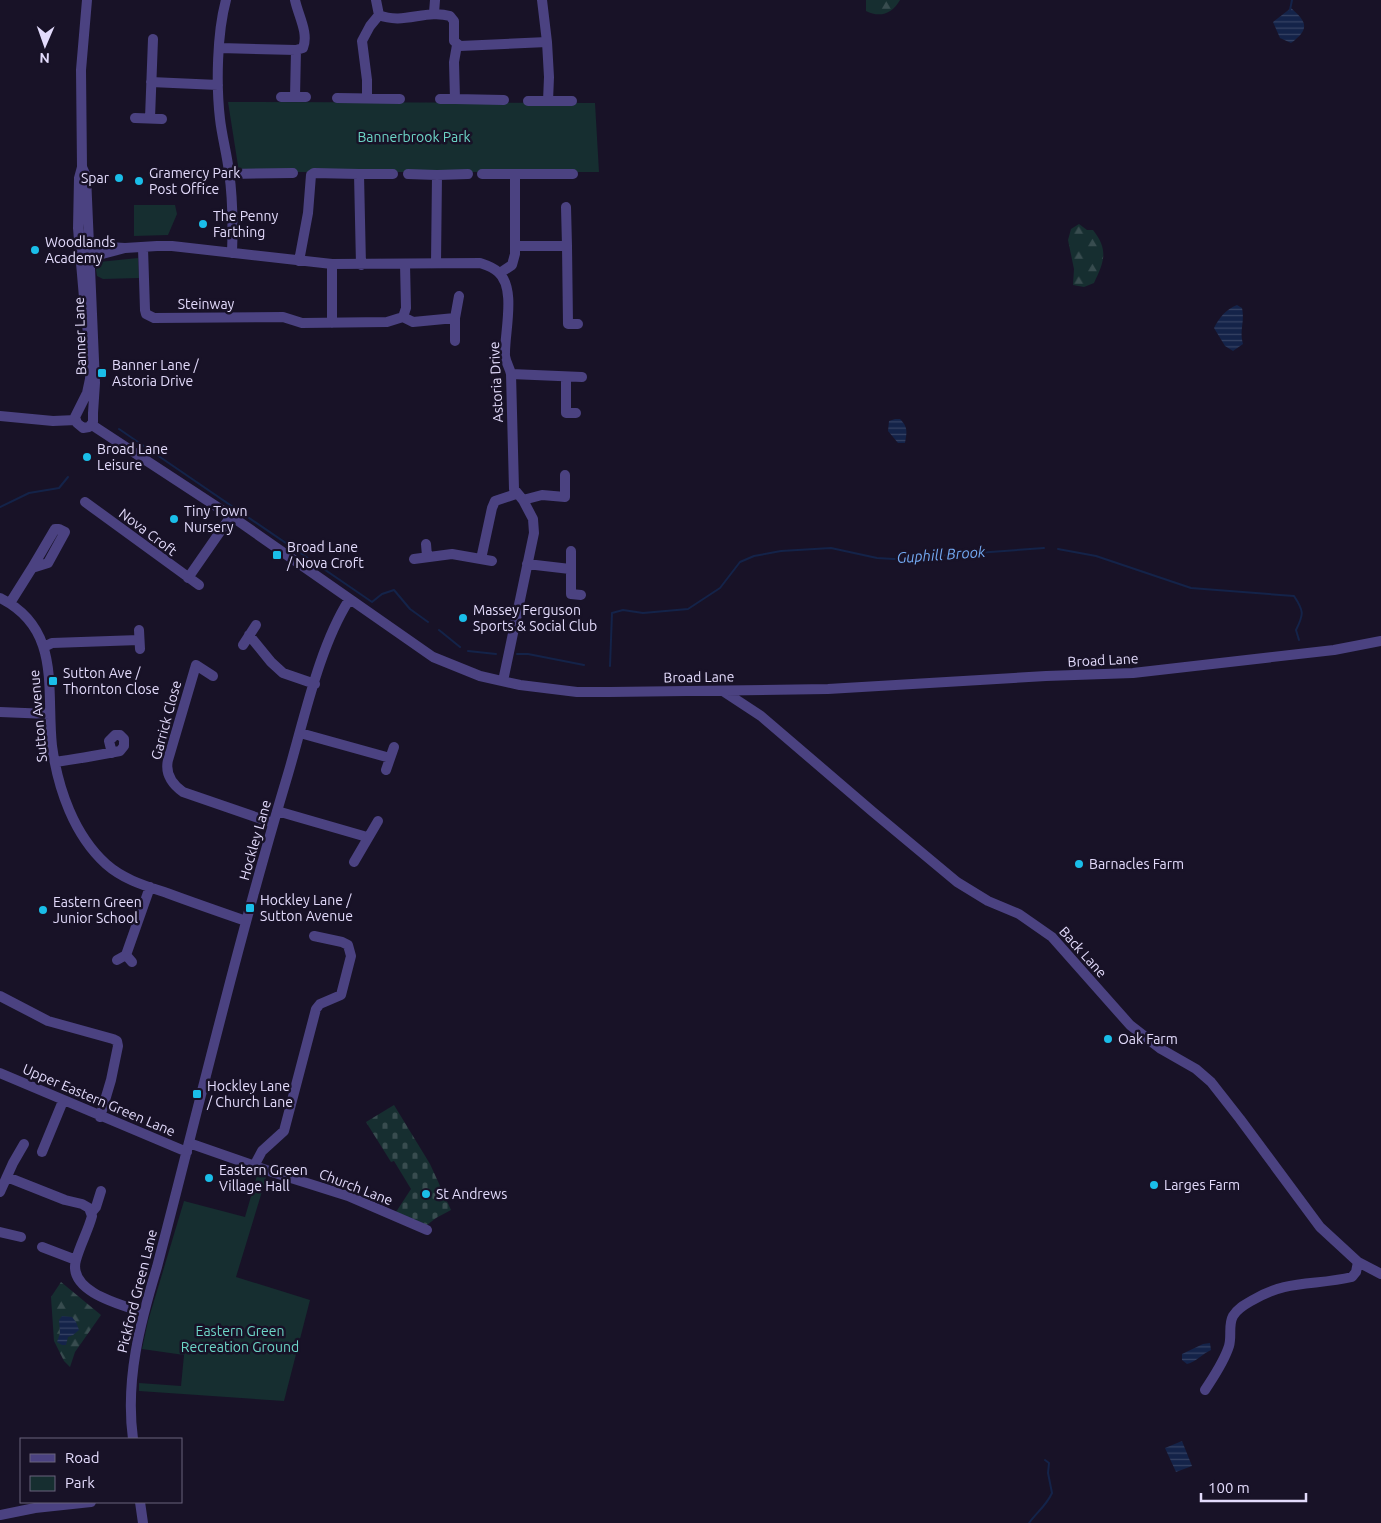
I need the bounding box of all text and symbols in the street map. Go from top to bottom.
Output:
north arrow [20,20,70,70]
text: N [39,50,50,66]
park label: Bannerbrook Park [357,129,471,145]
place label: Gramercy Park Post Office [149,165,240,197]
place label: Spar [81,170,110,186]
marker: Spar [113,172,125,184]
marker: Gramercy Park Post Office [133,175,145,187]
place label: The Penny Farthing [213,208,278,240]
marker: The Penny Farthing [197,218,209,230]
place label: Woodlands Academy [45,234,115,266]
marker: Woodlands Academy [29,244,41,256]
street label: Steinway [178,296,235,312]
street label: Banner Lane [71,297,89,375]
street label: Astoria Drive [486,341,506,423]
place label: Banner Lane / Astoria Drive [112,357,200,389]
marker: Banner Lane / Astoria Drive [96,367,108,379]
place label: Broad Lane Leisure [97,441,168,473]
marker: Broad Lane Leisure [81,451,93,463]
place label: Tiny Town Nursery [184,503,247,535]
street label: Nova Croft [116,505,180,559]
marker: Tiny Town Nursery [168,513,180,525]
place label: Broad Lane / Nova Croft [286,539,364,571]
water label: Guphill Brook [896,543,986,566]
marker: Broad Lane / Nova Croft [271,549,283,561]
place label: Massey Ferguson Sports & Social Club [473,602,597,634]
marker: Massey Ferguson Sports & Social Club [457,612,469,624]
street label: Broad Lane [1067,650,1139,670]
place label: Sutton Ave / Thornton Close [63,665,159,697]
street label: Broad Lane [663,668,735,686]
street label: Sutton Avenue [26,669,50,763]
marker: Sutton Ave / Thornton Close [47,675,59,687]
street label: Garrick Close [148,679,184,761]
street label: Hockley Lane [236,798,274,882]
place label: Barnacles Farm [1089,856,1184,872]
marker: Barnacles Farm [1073,858,1085,870]
place label: Hockley Lane / Sutton Avenue [260,892,353,924]
place label: Eastern Green Junior School [53,894,142,926]
marker: Hockley Lane / Sutton Avenue [244,902,256,914]
marker: Eastern Green Junior School [37,904,49,916]
street label: Back Lane [1056,923,1110,981]
place label: Oak Farm [1118,1031,1178,1047]
marker: Oak Farm [1102,1033,1114,1045]
street label: Upper Eastern Green Lane [20,1061,178,1139]
place label: Hockley Lane / Church Lane [206,1078,293,1110]
marker: Hockley Lane / Church Lane [191,1088,203,1100]
place label: Eastern Green Village Hall [219,1162,308,1194]
street label: Church Lane [317,1166,395,1208]
marker: Eastern Green Village Hall [203,1172,215,1184]
place label: Larges Farm [1164,1177,1240,1193]
marker: Larges Farm [1148,1179,1160,1191]
place label: St Andrews [436,1186,507,1202]
marker: St Andrews [420,1188,432,1200]
street label: Pickford Green Lane [114,1228,160,1354]
park label: Eastern Green Recreation Ground [181,1323,299,1355]
legend [20,1438,182,1503]
text: Road [65,1449,100,1466]
scale bar [1201,1470,1306,1502]
text: Park [65,1474,95,1491]
text: 100 m [1208,1479,1250,1496]

